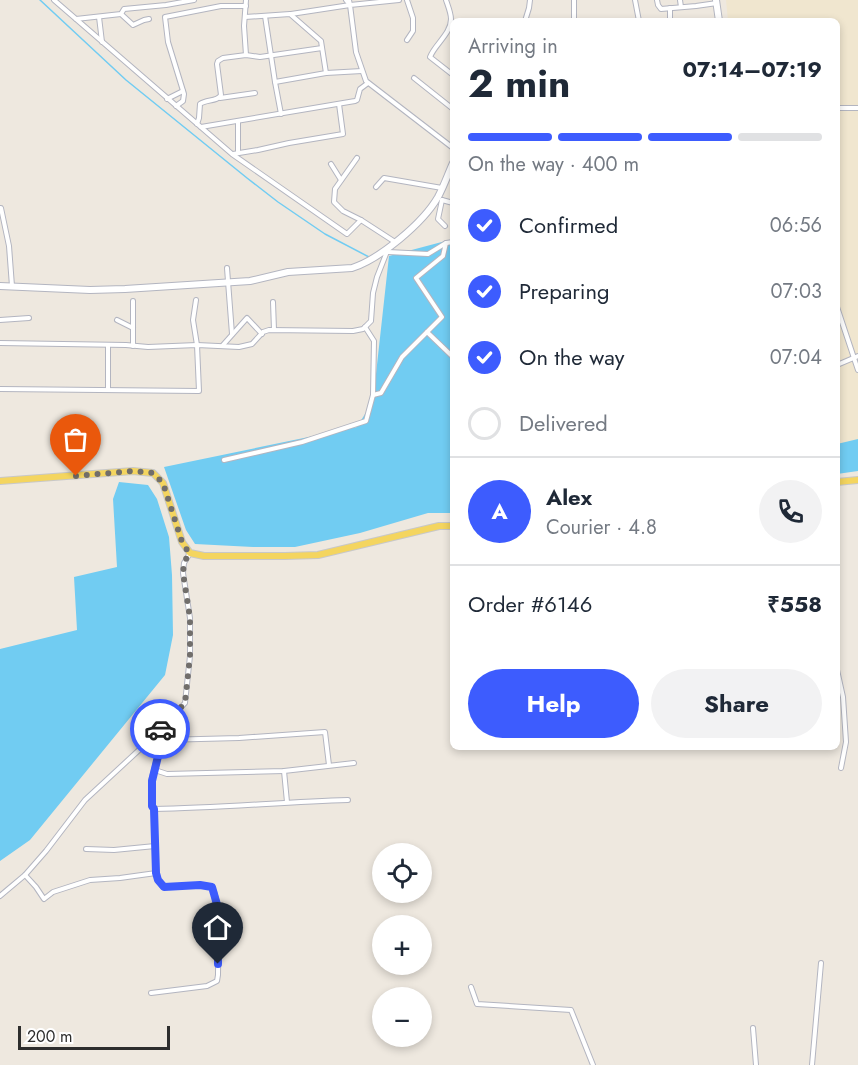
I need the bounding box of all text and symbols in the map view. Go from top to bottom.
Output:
text: Arriving in [468,32,558,61]
text: 07:14–07:19 [682,53,822,85]
text: 2 min [468,55,570,112]
text: On the way · 400 m [468,150,639,179]
icon: check [468,209,501,242]
text: Confirmed [519,209,618,241]
text: 06:56 [770,211,822,240]
icon: check [468,275,501,308]
text: Preparing [519,275,610,307]
text: 07:03 [771,277,822,306]
icon: check [468,341,501,374]
text: On the way [519,341,624,373]
text: 07:04 [770,343,822,372]
text: Delivered [519,407,608,439]
pin [50,414,101,476]
icon: bag [59,423,92,456]
button: phone [759,480,822,543]
text: Alex [546,481,592,513]
text: A [491,495,508,527]
text: Courier · 4.8 [546,513,657,542]
text: Order #6146 [468,588,592,620]
text: ₹558 [767,588,822,620]
button: Help [468,669,639,738]
button: Share [651,669,822,738]
courier [130,699,190,759]
icon: car [144,713,177,746]
map controls [372,843,432,1047]
button: locate [372,843,432,903]
pin [192,902,243,964]
icon: home [201,911,234,944]
button: + [372,915,432,975]
button: − [372,987,432,1047]
scale bar [18,1023,170,1050]
text: 200 m [27,1025,73,1048]

